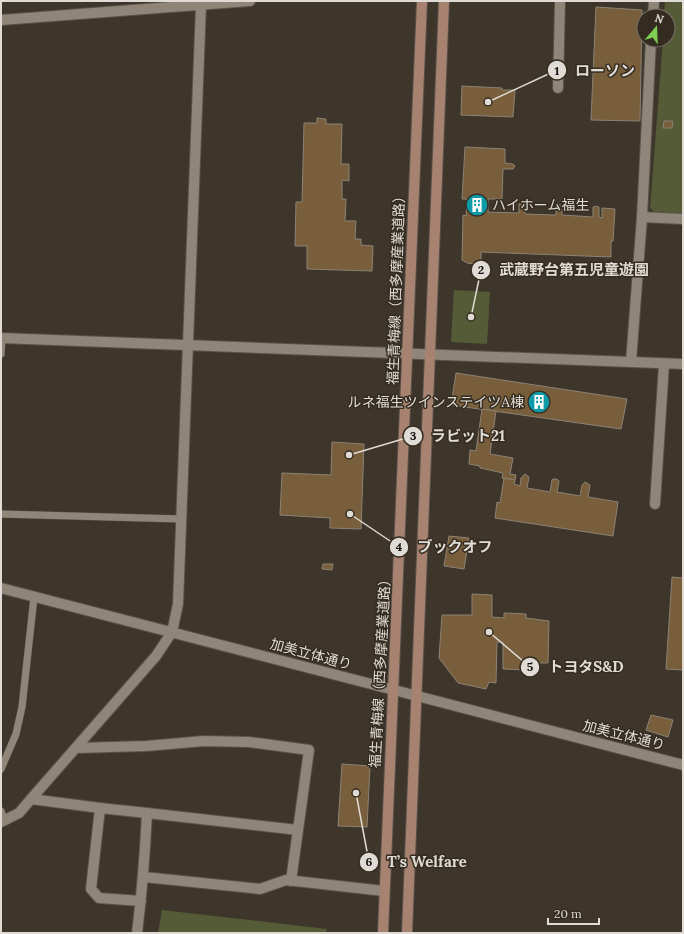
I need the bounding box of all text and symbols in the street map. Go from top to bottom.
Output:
north arrow [636,8,676,48]
text: N [653,11,666,27]
callout: ローソン [547,57,643,84]
text: ローソン [575,61,635,80]
text: 1 [555,63,560,78]
street label: 福生青梅線（西多摩産業道路） [384,189,408,385]
building icon: ハイホーム福生 [464,192,490,218]
place label: ハイホーム福生 [492,196,589,214]
callout: 武蔵野台第五児童遊園 [471,257,657,284]
text: 武蔵野台第五児童遊園 [499,260,649,279]
text: 2 [478,262,484,277]
building icon: ルネ福生ツインステイツA棟 [526,389,552,415]
place label: ルネ福生ツインステイツA棟 [348,393,524,411]
callout: ラビット21 [403,423,513,450]
text: ラビット21 [431,426,505,445]
text: 3 [410,428,417,443]
callout: ブックオフ [389,533,500,560]
text: ブックオフ [417,537,493,556]
text: 4 [396,539,403,554]
street label: 福生青梅線（西多摩産業道路） [366,572,394,768]
street label: 加美立体通り [268,634,354,674]
callout: トヨタS&D [520,653,631,680]
text: トヨタS&D [548,657,624,676]
text: 5 [527,659,534,674]
street label: 加美立体通り [581,716,667,754]
callout: T’s Welfare [359,849,475,876]
text: T’s Welfare [387,852,467,871]
text: 6 [366,854,373,869]
scale bar [548,900,599,926]
text: 20 m [554,906,582,921]

